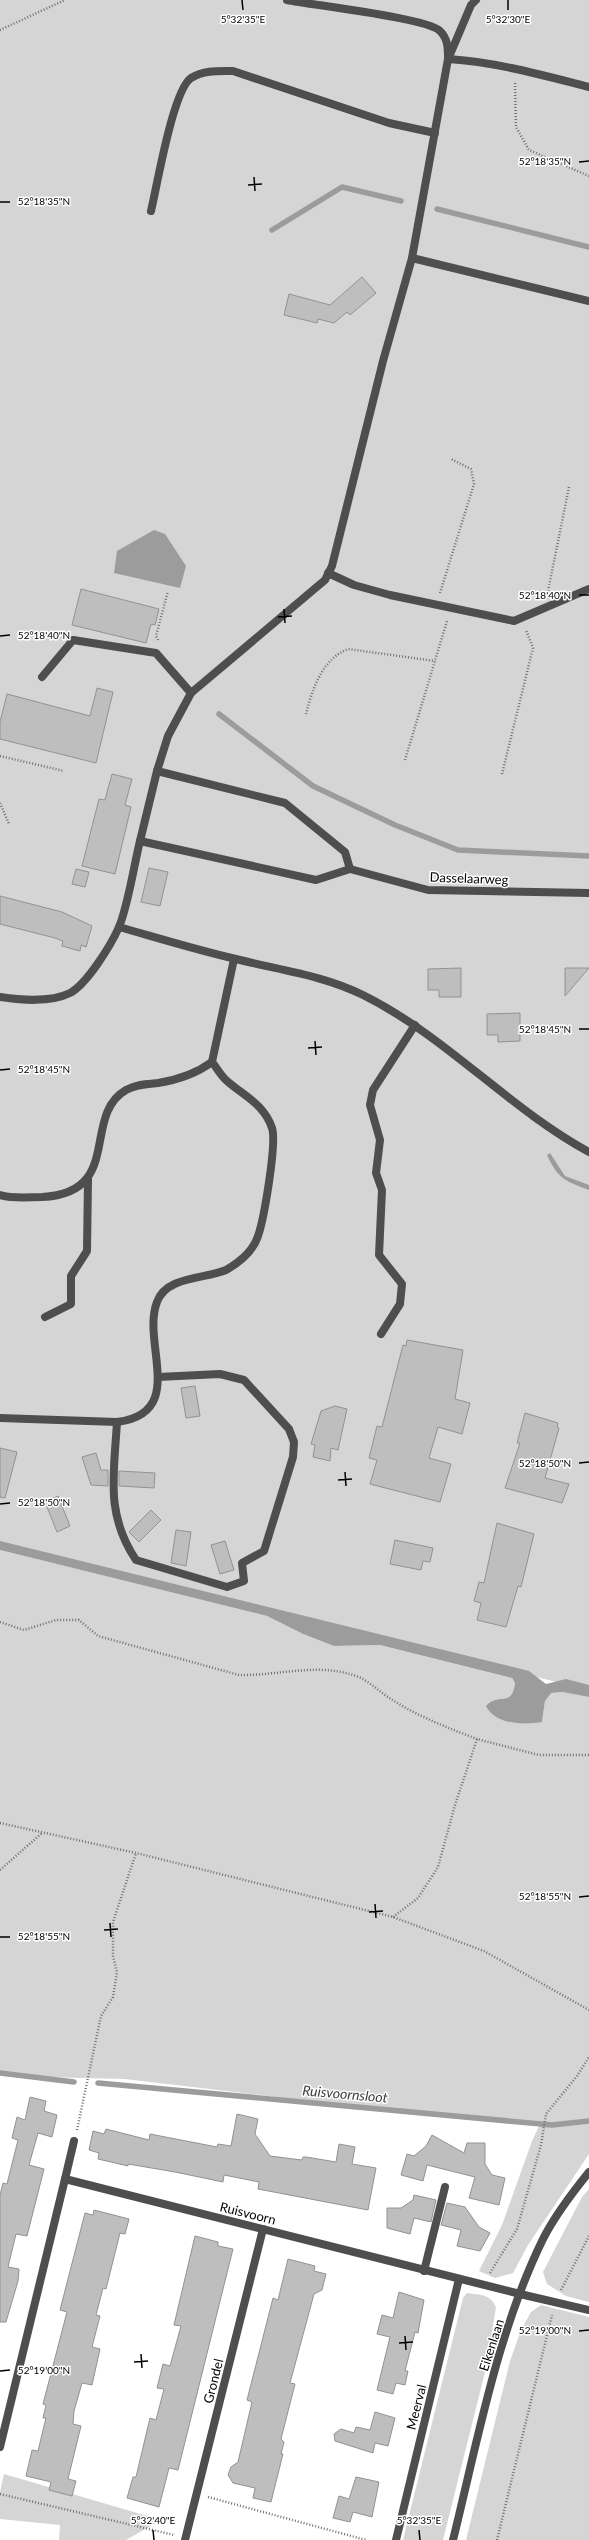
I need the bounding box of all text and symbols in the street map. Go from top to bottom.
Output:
text: 5°32'35"E [221,13,266,25]
text: 5°32'30"E [486,13,531,25]
text: 52°18'35"N [519,155,571,167]
text: 52°18'35"N [18,195,70,207]
text: 52°18'40"N [519,589,571,601]
text: 52°18'40"N [18,629,70,641]
street label: Dasselaarweg [429,869,509,887]
text: 52°18'45"N [519,1023,571,1035]
text: 52°18'45"N [18,1063,70,1075]
text: 52°18'50"N [519,1457,571,1469]
text: 52°18'50"N [18,1496,70,1508]
text: 52°18'55"N [519,1890,571,1902]
text: 52°18'55"N [18,1930,70,1942]
water label: Ruisvoornsloot [302,2081,388,2106]
street label: Ruisvoorn [218,2198,278,2228]
street label: Eikenlaan [475,2317,507,2373]
text: 52°19'00"N [519,2324,571,2336]
street label: Grondel [200,2357,226,2405]
text: 52°19'00"N [18,2364,70,2376]
street label: Meerval [403,2383,429,2431]
text: 5°32'40"E [131,2514,176,2526]
text: 5°32'35"E [397,2514,442,2526]

